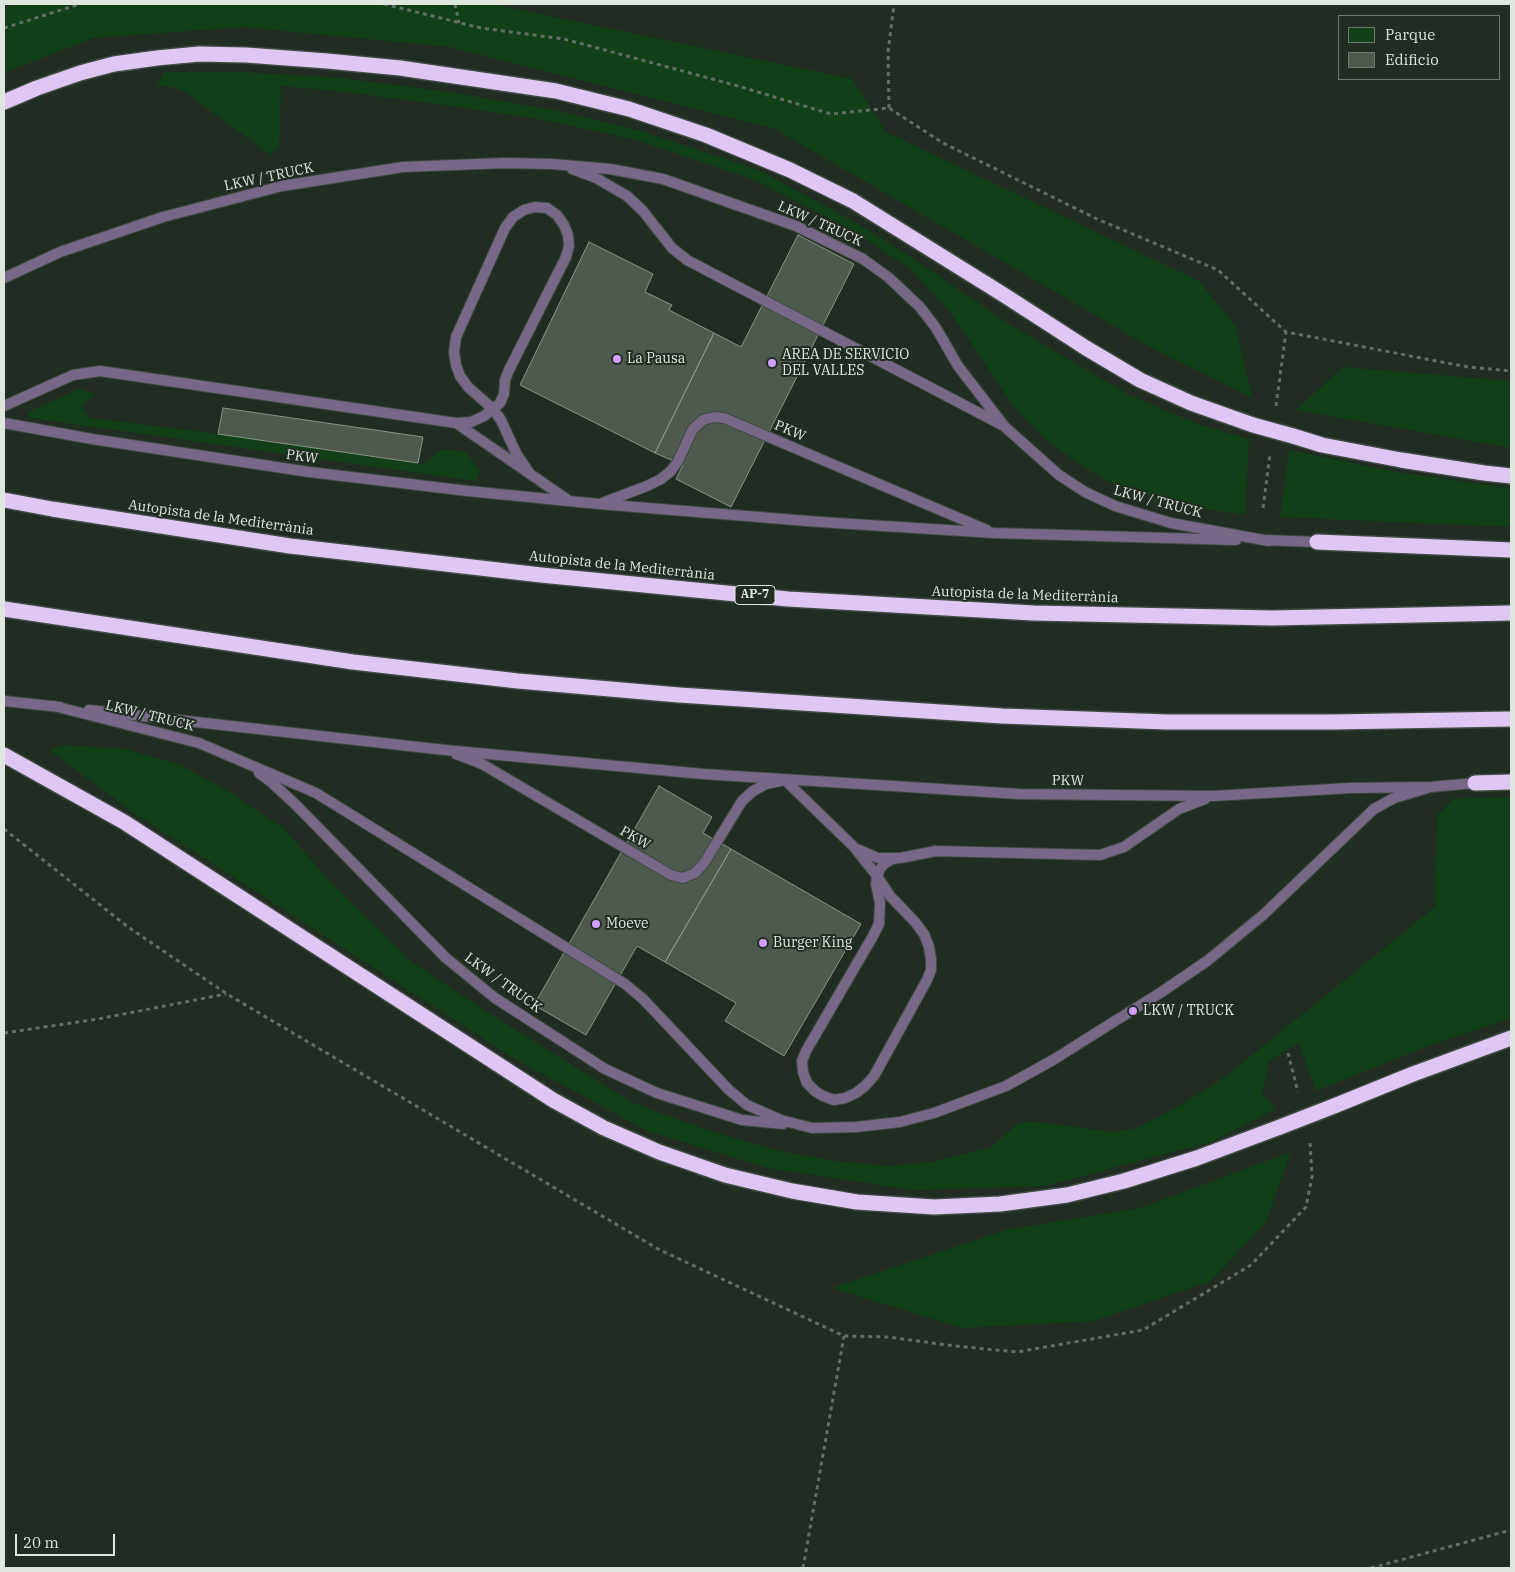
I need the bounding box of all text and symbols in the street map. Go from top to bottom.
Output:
legend [1338,15,1500,80]
text: Parque [1385,25,1435,44]
text: Edificio [1385,50,1439,69]
street label: LKW / TRUCK [223,159,315,195]
street label: LKW / TRUCK [775,198,865,250]
place label: AREA DE SERVICIO DEL VALLES [782,347,909,380]
place label: La Pausa [627,351,685,367]
marker: La Pausa [611,353,623,365]
marker: AREA DE SERVICIO DEL VALLES [766,357,778,369]
street label: PKW [772,417,808,445]
street label: PKW [285,446,319,468]
street label: LKW / TRUCK [1112,482,1204,522]
street label: Autopista de la Mediterrània [127,497,315,539]
street label: Autopista de la Mediterrània [528,548,716,584]
street label: Autopista de la Mediterrània [931,583,1119,607]
road number: AP-7 [735,586,775,604]
street label: LKW / TRUCK [104,697,196,735]
street label: PKW [1052,772,1084,790]
street label: PKW [617,823,653,853]
place label: Moeve [606,916,649,932]
marker: Moeve [590,918,602,930]
place label: Burger King [773,935,852,951]
marker: Burger King [757,937,769,949]
street label: LKW / TRUCK [461,949,545,1017]
place label: LKW / TRUCK [1143,1003,1234,1019]
marker: LKW / TRUCK [1127,1005,1139,1017]
scale bar [18,1524,118,1556]
text: 20 m [23,1533,59,1552]

